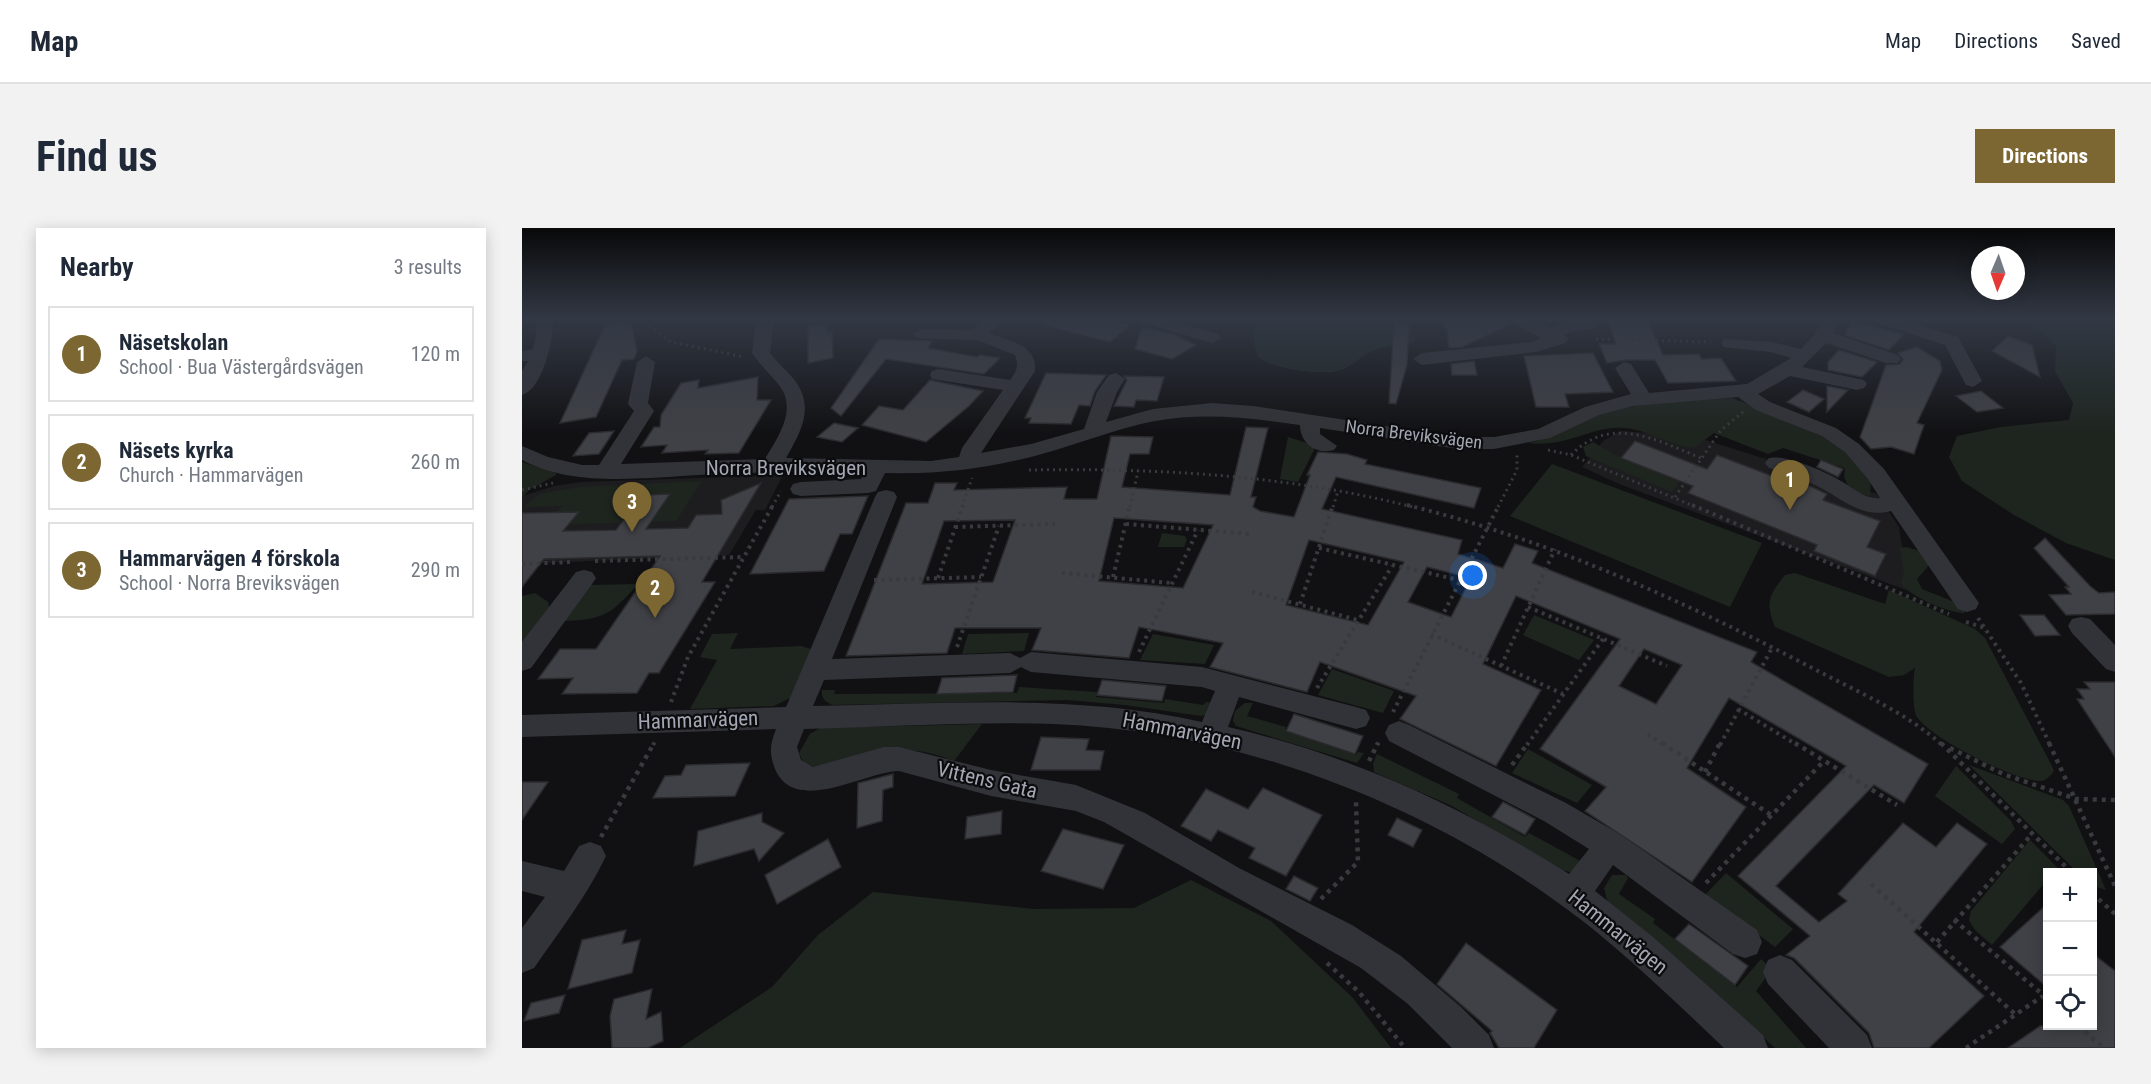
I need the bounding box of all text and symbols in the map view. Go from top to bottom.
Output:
text: Map [30,25,78,58]
text: Map [1885,29,1921,53]
text: Directions [1954,29,2038,53]
text: Saved [2071,29,2121,53]
button: Directions [1975,129,2115,183]
text: Find us [36,132,157,181]
north arrow [1971,246,2025,300]
text: Nearby [60,252,134,282]
text: 3 results [394,255,462,279]
text: Näsetskolan [119,330,228,355]
text: 1 [76,342,87,366]
text: 120 m [411,342,460,366]
text: School · Bua Västergårdsvägen [119,355,364,379]
street label: Norra Breviksvägen [1345,415,1483,453]
text: Näsets kyrka [119,438,234,463]
text: 2 [76,450,87,474]
text: 260 m [411,450,460,474]
street label: Norra Breviksvägen [706,456,866,480]
pin: 1 [1770,460,1810,510]
text: Church · Hammarvägen [119,463,303,487]
pin: 3 [612,482,652,532]
text: Hammarvägen 4 förskola [119,546,340,571]
text: 3 [76,558,87,582]
text: 290 m [411,558,460,582]
your location [1458,561,1487,590]
pin: 2 [636,568,674,618]
text: School · Norra Breviksvägen [119,571,340,595]
street label: Hammarvägen [637,706,759,734]
street label: Hammarvägen [1121,708,1243,754]
street label: Vittens Gata [935,757,1039,803]
map controls [2043,868,2097,1030]
button: + [2043,868,2097,922]
street label: Hammarvägen [1564,885,1672,979]
button: − [2043,922,2097,976]
button: locate [2043,976,2097,1030]

